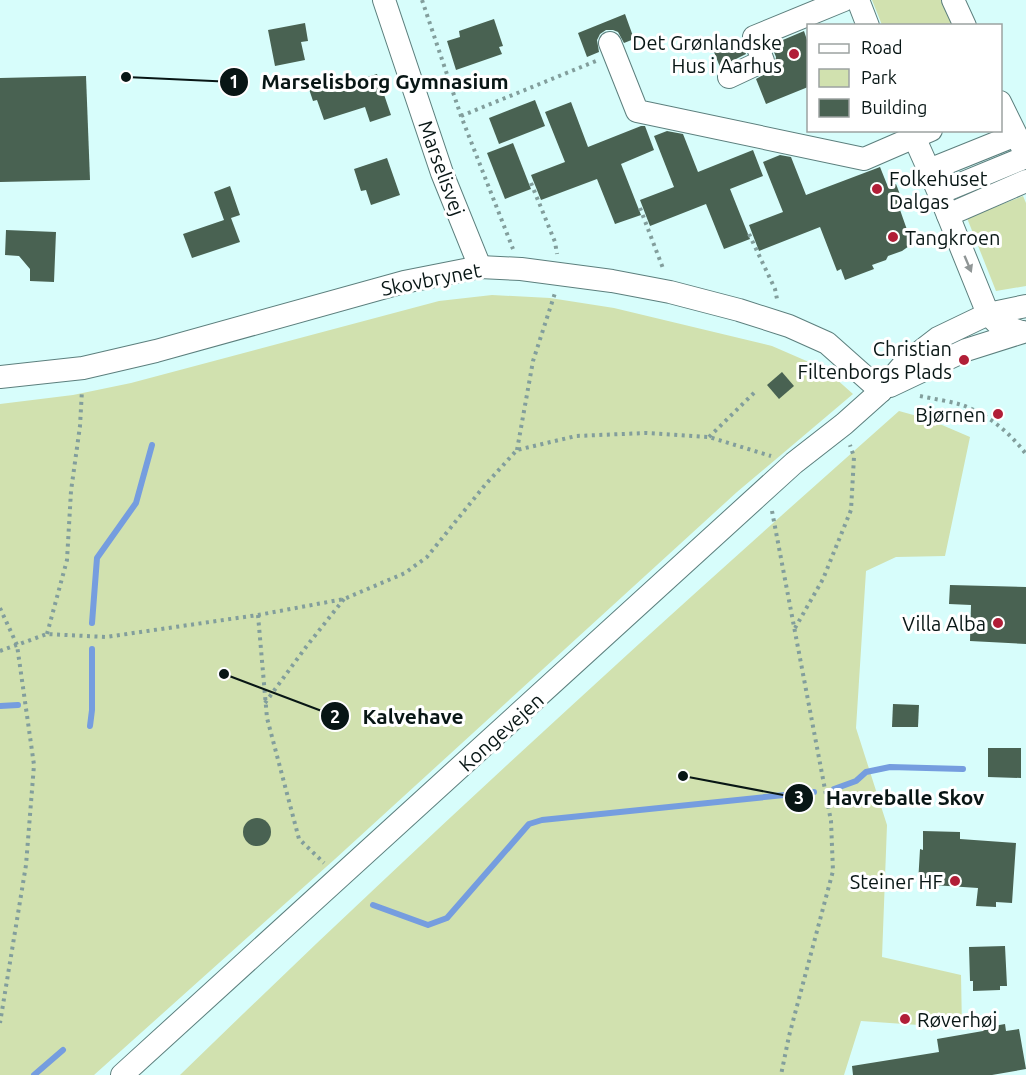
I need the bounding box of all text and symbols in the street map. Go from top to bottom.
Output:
legend [807,24,1002,132]
place label: Det Grønlandske Hus i Aarhus [632,31,782,77]
text: Road [861,37,903,57]
marker: Det Grønlandske Hus i Aarhus [787,47,801,61]
callout: Marselisborg Gymnasium [219,62,520,101]
text: Park [861,67,897,87]
text: Marselisborg Gymnasium [261,69,509,93]
text: 1 [229,71,239,91]
text: Building [861,97,927,117]
street label: Marselisvej [414,117,470,219]
place label: Folkehuset Dalgas [889,167,988,213]
marker: Folkehuset Dalgas [870,182,884,196]
place label: Tangkroen [905,226,1000,249]
marker: Tangkroen [886,230,900,244]
one-way arrow [963,256,973,274]
street label: Skovbrynet [379,258,483,300]
place label: Christian Filtenborgs Plads [797,337,952,383]
marker: Christian Filtenborgs Plads [957,353,971,367]
place label: Bjørnen [915,403,986,426]
marker: Bjørnen [991,407,1005,421]
place label: Villa Alba [902,612,986,635]
marker: Villa Alba [991,616,1005,630]
street label: Kongevejen [454,688,548,776]
callout: Kalvehave [320,697,475,736]
text: Kalvehave [362,704,464,728]
text: 2 [330,706,340,726]
callout: Havreballe Skov [784,778,997,817]
text: Havreballe Skov [826,785,984,809]
text: 3 [794,787,804,807]
place label: Steiner HF [850,870,943,893]
marker: Steiner HF [948,874,962,888]
place label: Røverhøj [917,1008,997,1031]
marker: Røverhøj [898,1012,912,1026]

